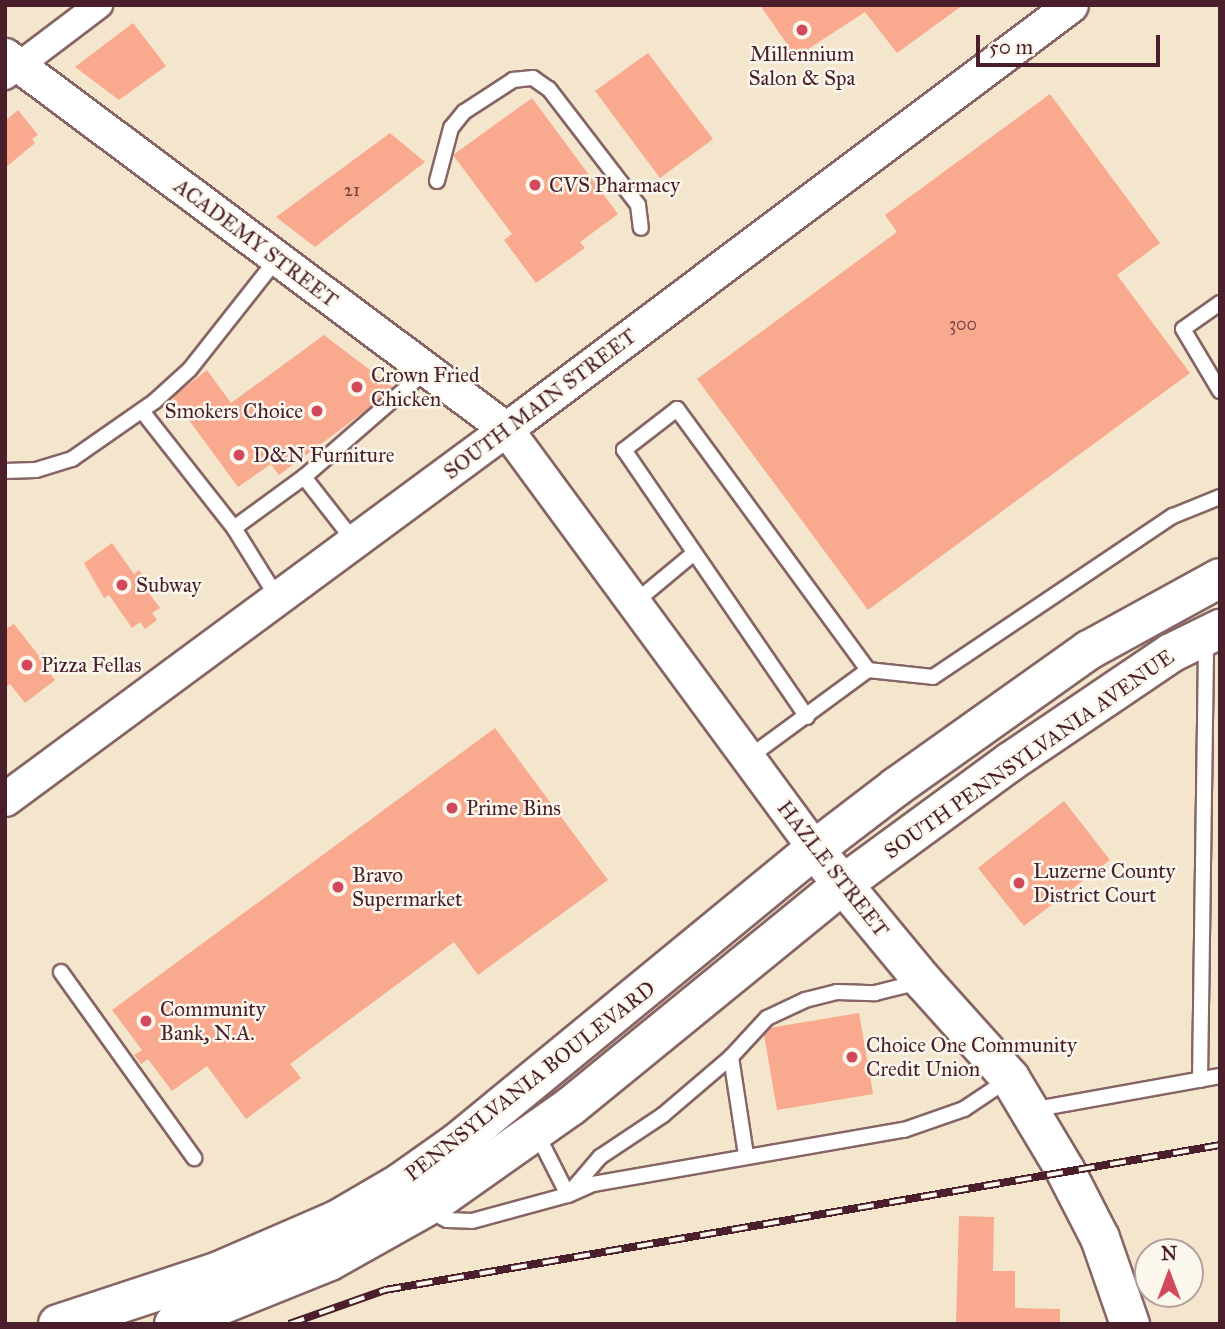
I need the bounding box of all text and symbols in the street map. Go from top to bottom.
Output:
scale bar [980,21,1164,65]
marker: Millennium Salon & Spa [794,22,810,38]
text: 50 m [989,34,1033,60]
place label: Millennium Salon & Spa [749,41,855,91]
place label: CVS Pharmacy [549,172,680,198]
street label: ACADEMY STREET [169,173,343,313]
marker: CVS Pharmacy [527,177,543,193]
house number: 21 [344,179,360,201]
house number: 300 [949,313,977,335]
street label: SOUTH MAIN STREET [439,323,641,485]
place label: Crown Fried Chicken [371,362,479,412]
marker: Crown Fried Chicken [349,379,365,395]
place label: Smokers Choice [164,398,303,424]
marker: Smokers Choice [309,403,325,419]
place label: D&N Furniture [253,442,394,468]
marker: D&N Furniture [231,447,247,463]
place label: Subway [136,572,201,598]
marker: Subway [114,577,130,593]
street label: SOUTH PENNSYLVANIA AVENUE [879,644,1179,864]
place label: Pizza Fellas [41,652,141,678]
marker: Pizza Fellas [19,657,35,673]
place label: Prime Bins [466,795,561,821]
street label: HAZLE STREET [772,796,894,942]
marker: Prime Bins [444,800,460,816]
place label: Luzerne County District Court [1033,858,1175,908]
place label: Bravo Supermarket [352,862,462,912]
marker: Luzerne County District Court [1011,875,1027,891]
marker: Bravo Supermarket [330,879,346,895]
street label: PENNSYLVANIA BOULEVARD [400,976,660,1186]
place label: Community Bank, N.A. [160,996,266,1046]
marker: Community Bank, N.A. [138,1013,154,1029]
place label: Choice One Community Credit Union [866,1032,1077,1082]
marker: Choice One Community Credit Union [844,1049,860,1065]
north arrow [1134,1238,1204,1308]
text: N [1161,1242,1177,1265]

